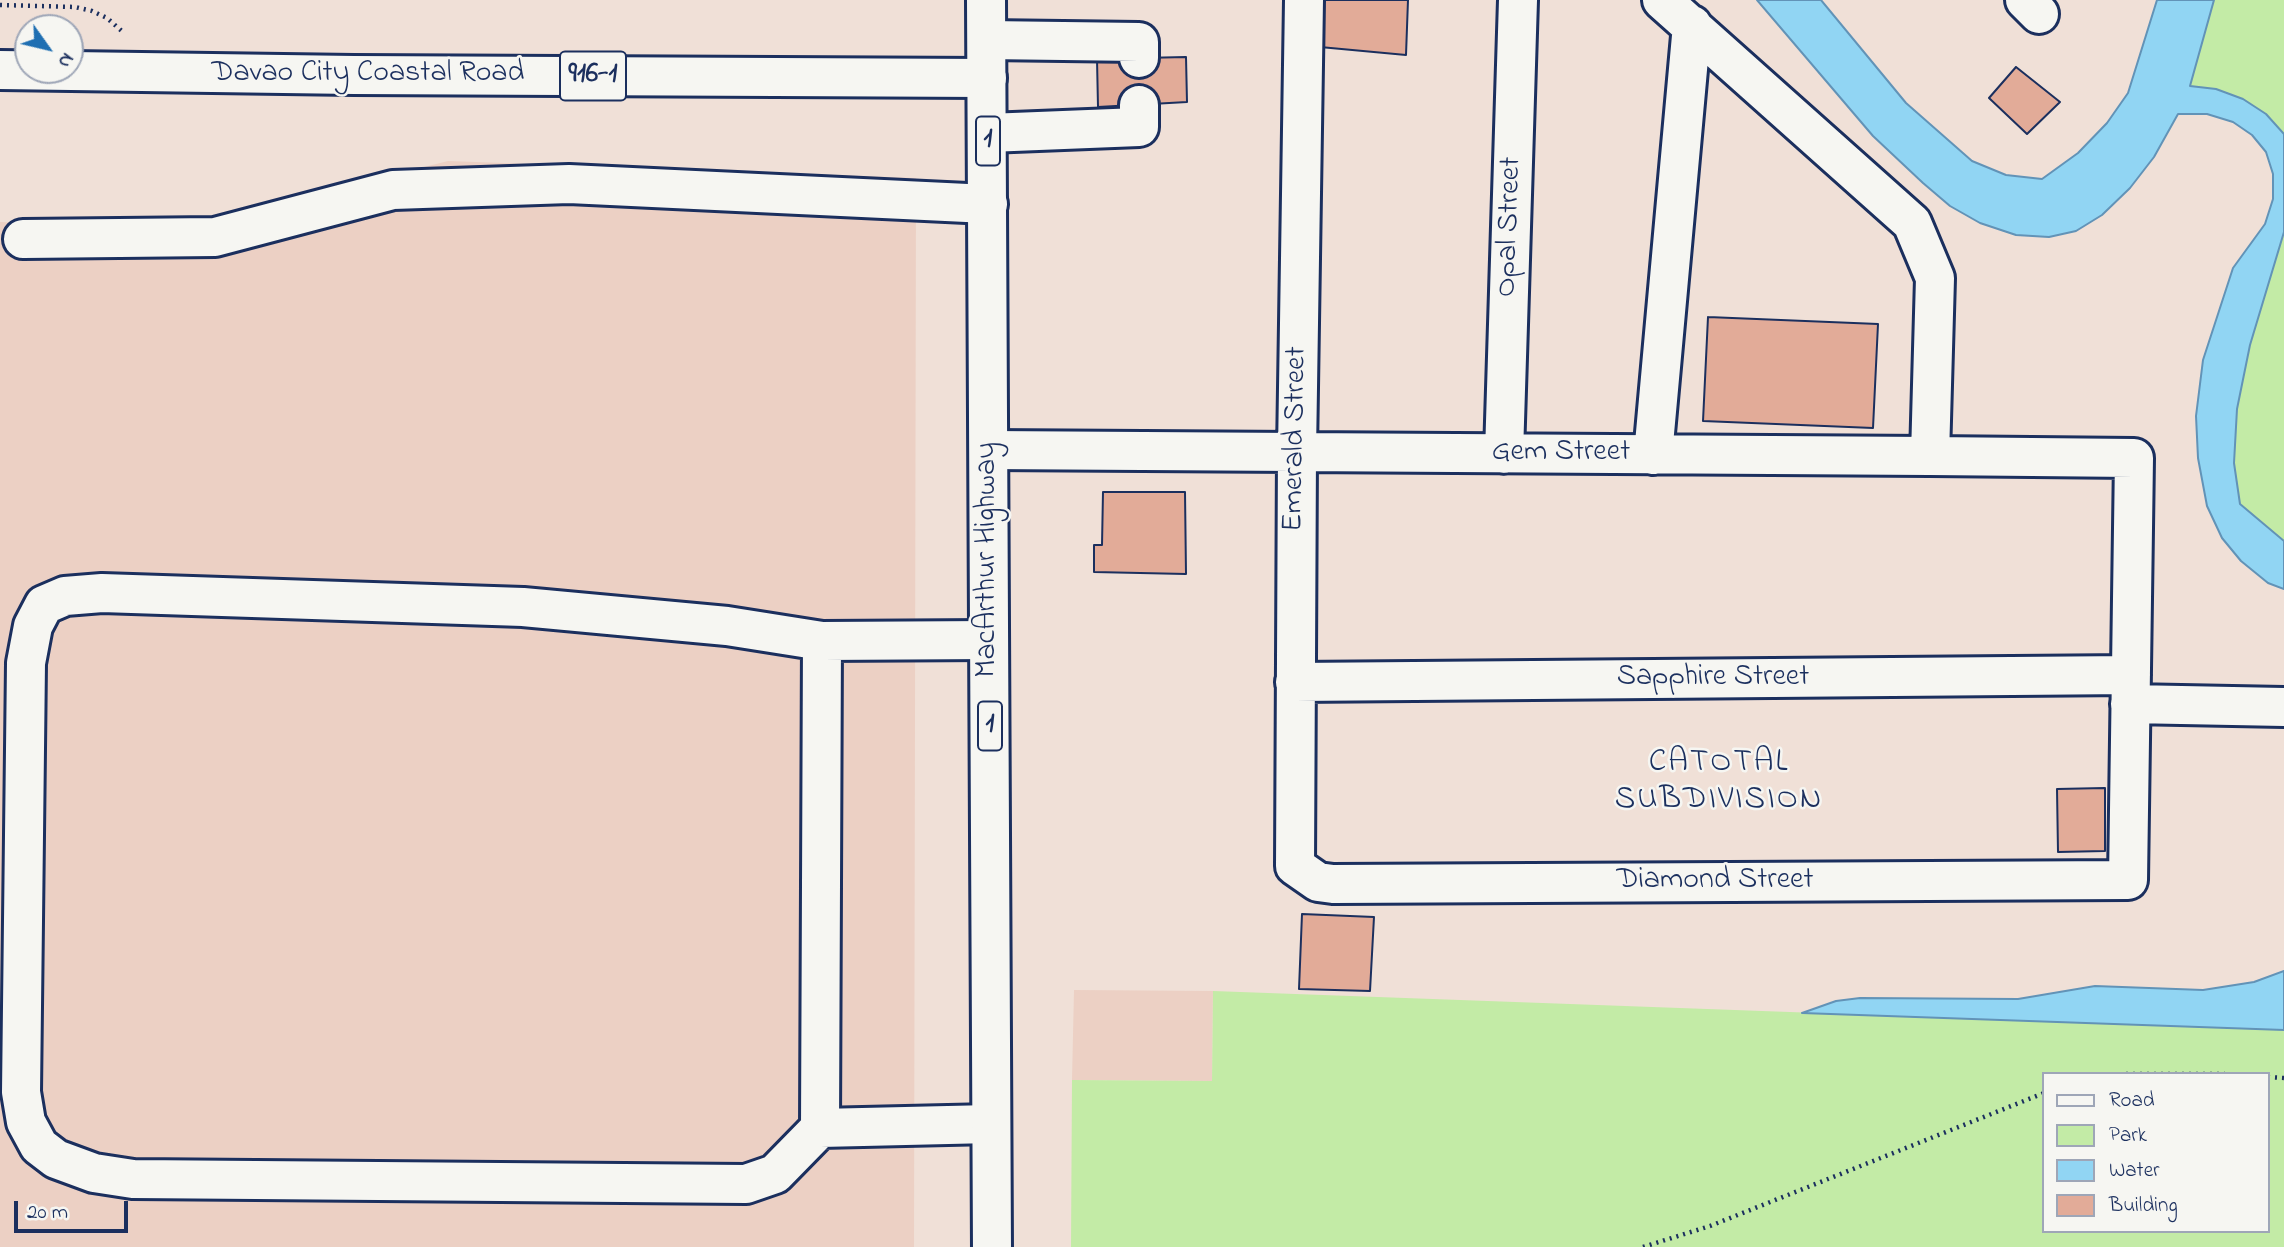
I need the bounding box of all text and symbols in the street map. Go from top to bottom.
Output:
north arrow [14,14,84,84]
text: N [50,47,80,73]
road number: 916-1 [560,52,626,100]
street label: Davao City Coastal Road [212,57,524,93]
road number: 1 [976,116,1000,166]
street label: Opal Street [1491,156,1531,298]
street label: Emerald Street [1277,346,1317,532]
street label: Gem Street [1492,436,1630,472]
street label: MacArthur Highway [971,442,1007,678]
street label: Sapphire Street [1617,661,1809,697]
road number: 1 [978,702,1002,750]
district label: CATOTAL SUBDIVISION [1616,746,1822,821]
street label: Diamond Street [1616,864,1814,900]
legend [2042,1072,2270,1233]
text: Road [2109,1086,2155,1116]
text: Park [2109,1121,2147,1151]
text: Water [2109,1156,2160,1186]
scale bar [18,1188,131,1232]
text: Building [2109,1191,2178,1221]
text: 20 m [27,1198,68,1228]

